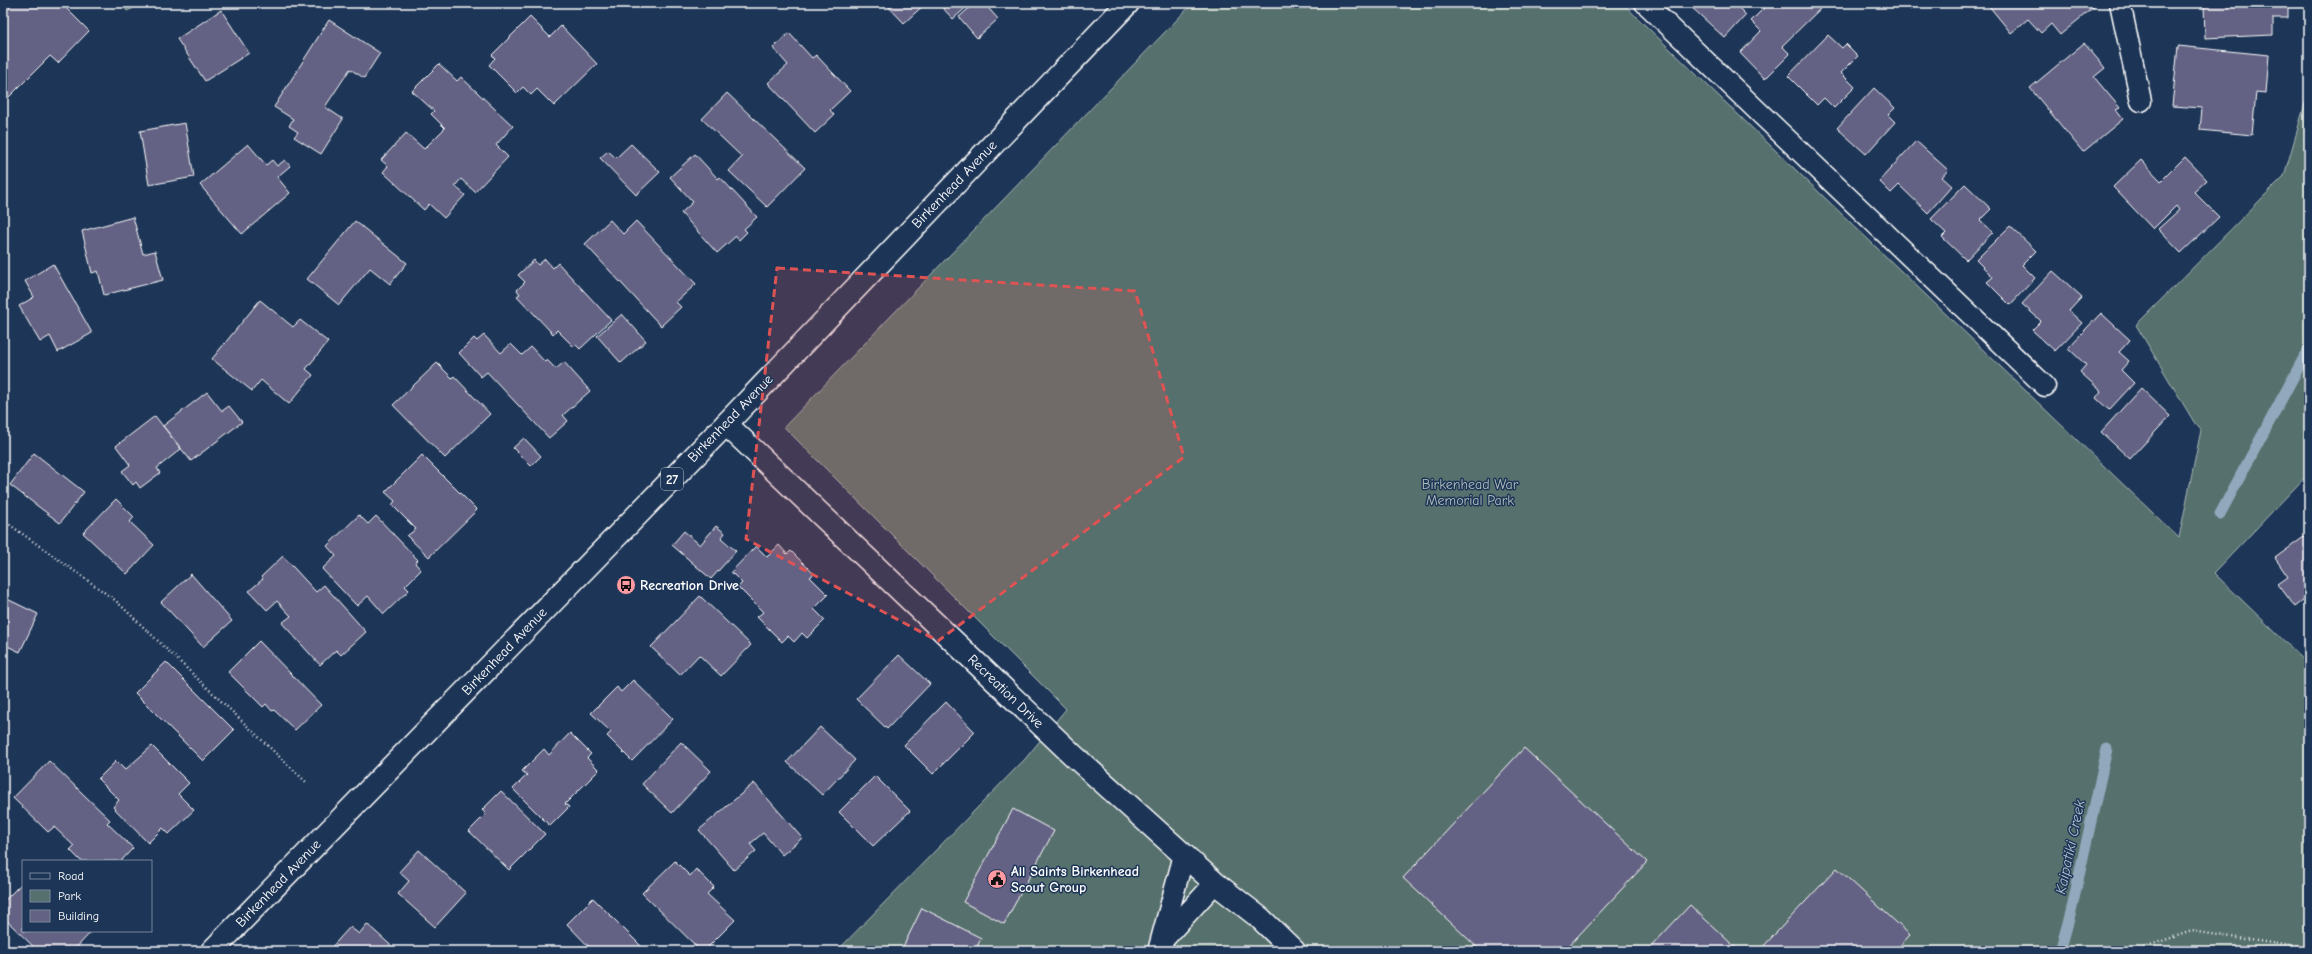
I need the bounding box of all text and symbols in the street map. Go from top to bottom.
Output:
street label: Birkenhead Avenue [908,137,1000,232]
street label: Birkenhead Avenue [684,371,776,466]
road number: 27 [661,468,683,490]
park label: Birkenhead War Memorial Park [1422,476,1519,509]
bus stop icon: Recreation Drive [615,574,637,596]
place label: Recreation Drive [640,577,739,594]
street label: Birkenhead Avenue [458,604,550,699]
street label: Recreation Drive [964,651,1047,732]
water label: Kaipatiki Creek [2051,797,2089,896]
street label: Birkenhead Avenue [232,836,324,931]
legend [22,860,152,932]
place label: All Saints Birkenhead Scout Group [1011,863,1139,896]
public building icon: All Saints Birkenhead Scout Group [986,868,1008,890]
text: Road [58,869,84,883]
text: Park [58,889,81,903]
text: Building [58,909,99,923]

